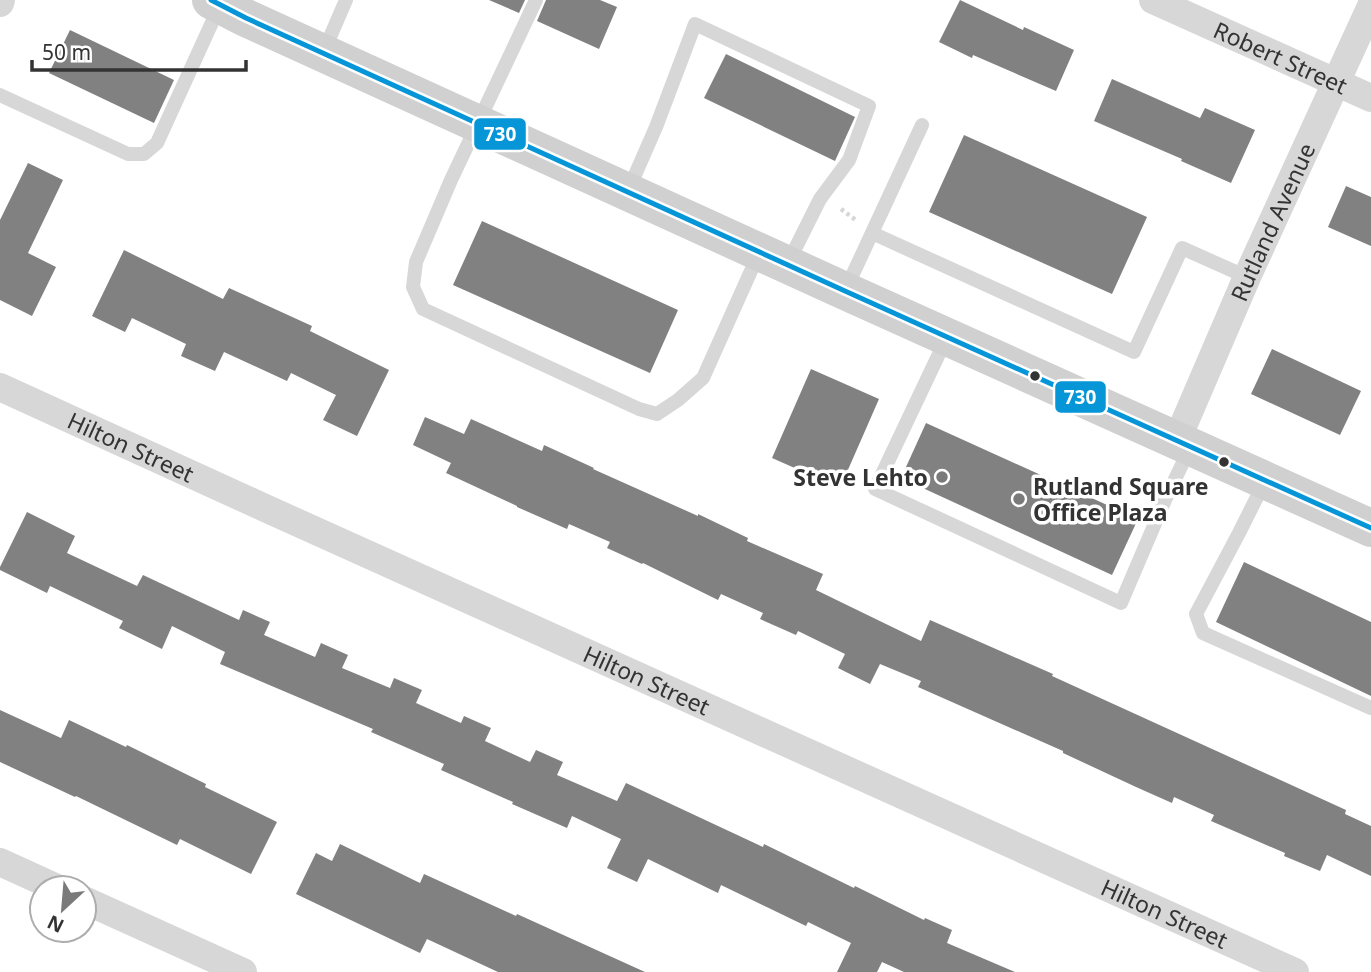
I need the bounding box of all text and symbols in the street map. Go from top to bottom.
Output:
street label: Robert Street [1209,13,1353,101]
scale bar [32,28,245,72]
text: 50 m [42,38,91,66]
line badge: 730 [473,117,527,151]
text: 730 [484,121,516,147]
street label: Rutland Avenue [1223,138,1322,306]
unlabelled marker [1028,369,1042,383]
line badge: 730 [1054,380,1107,414]
text: 730 [1064,384,1096,410]
street label: Hilton Street [63,404,199,490]
unlabelled marker [1217,455,1231,469]
place label: Steve Lehto [793,461,928,493]
marker: Steve Lehto [934,469,950,485]
place label: Rutland Square Office Plaza [1033,470,1209,528]
marker: Rutland Square Office Plaza [1011,491,1027,507]
street label: Hilton Street [578,638,715,722]
street label: Hilton Street [1096,871,1233,956]
north arrow [28,874,98,944]
text: N [43,909,68,939]

